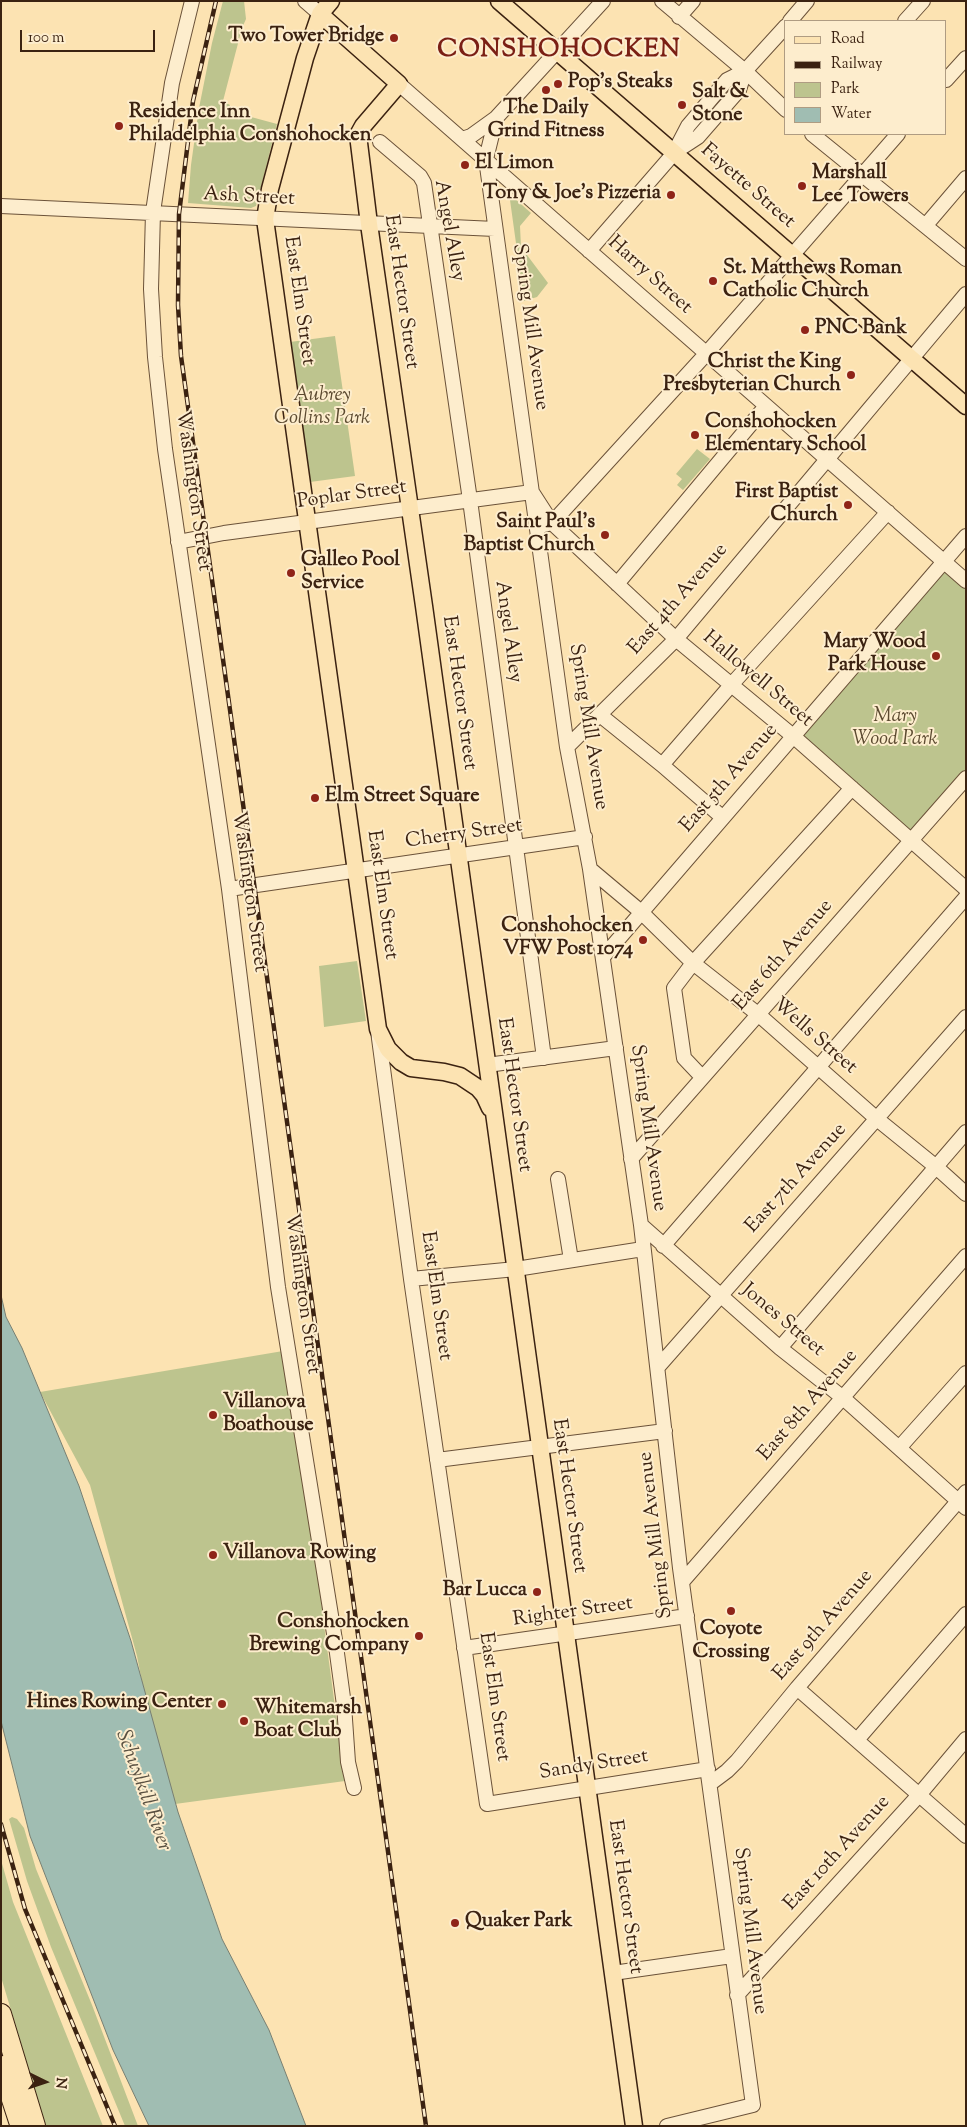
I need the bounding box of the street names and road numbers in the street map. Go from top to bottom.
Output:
street label: Fayette Street [695,139,799,235]
street label: Angel Alley [427,178,469,284]
street label: Ash Street [203,184,295,212]
street label: East Hector Street [377,213,423,371]
street label: Harry Street [602,232,696,320]
street label: East Elm Street [277,235,319,367]
street label: Spring Mill Avenue [505,242,553,412]
street label: Washington Street [169,409,215,573]
street label: Poplar Street [296,476,408,516]
street label: East 4th Avenue [624,539,734,661]
street label: Angel Alley [488,579,526,685]
street label: East Hector Street [435,614,481,772]
street label: Hallowell Street [697,627,817,733]
street label: Spring Mill Avenue [562,642,612,812]
street label: East 5th Avenue [676,720,784,838]
street label: Washington Street [225,810,271,974]
street label: Cherry Street [404,815,524,855]
street label: East Elm Street [360,829,402,961]
street label: East 6th Avenue [729,895,839,1017]
street label: Wells Street [767,994,861,1080]
street label: East Hector Street [490,1016,536,1174]
street label: Spring Mill Avenue [623,1043,671,1213]
street label: East 7th Avenue [741,1119,853,1239]
street label: Washington Street [278,1212,324,1376]
street label: East Elm Street [414,1230,456,1362]
street label: Jones Street [735,1279,829,1363]
street label: East 8th Avenue [754,1345,864,1467]
street label: East Hector Street [545,1417,591,1575]
street label: Spring Mill Avenue [635,1450,679,1620]
street label: East 9th Avenue [769,1565,879,1687]
street label: Righter Street [512,1593,634,1633]
street label: East Elm Street [472,1631,514,1763]
street label: Sandy Street [538,1746,650,1786]
street label: East 10th Avenue [780,1791,896,1917]
street label: East Hector Street [601,1818,647,1976]
street label: Spring Mill Avenue [727,1846,771,2016]

